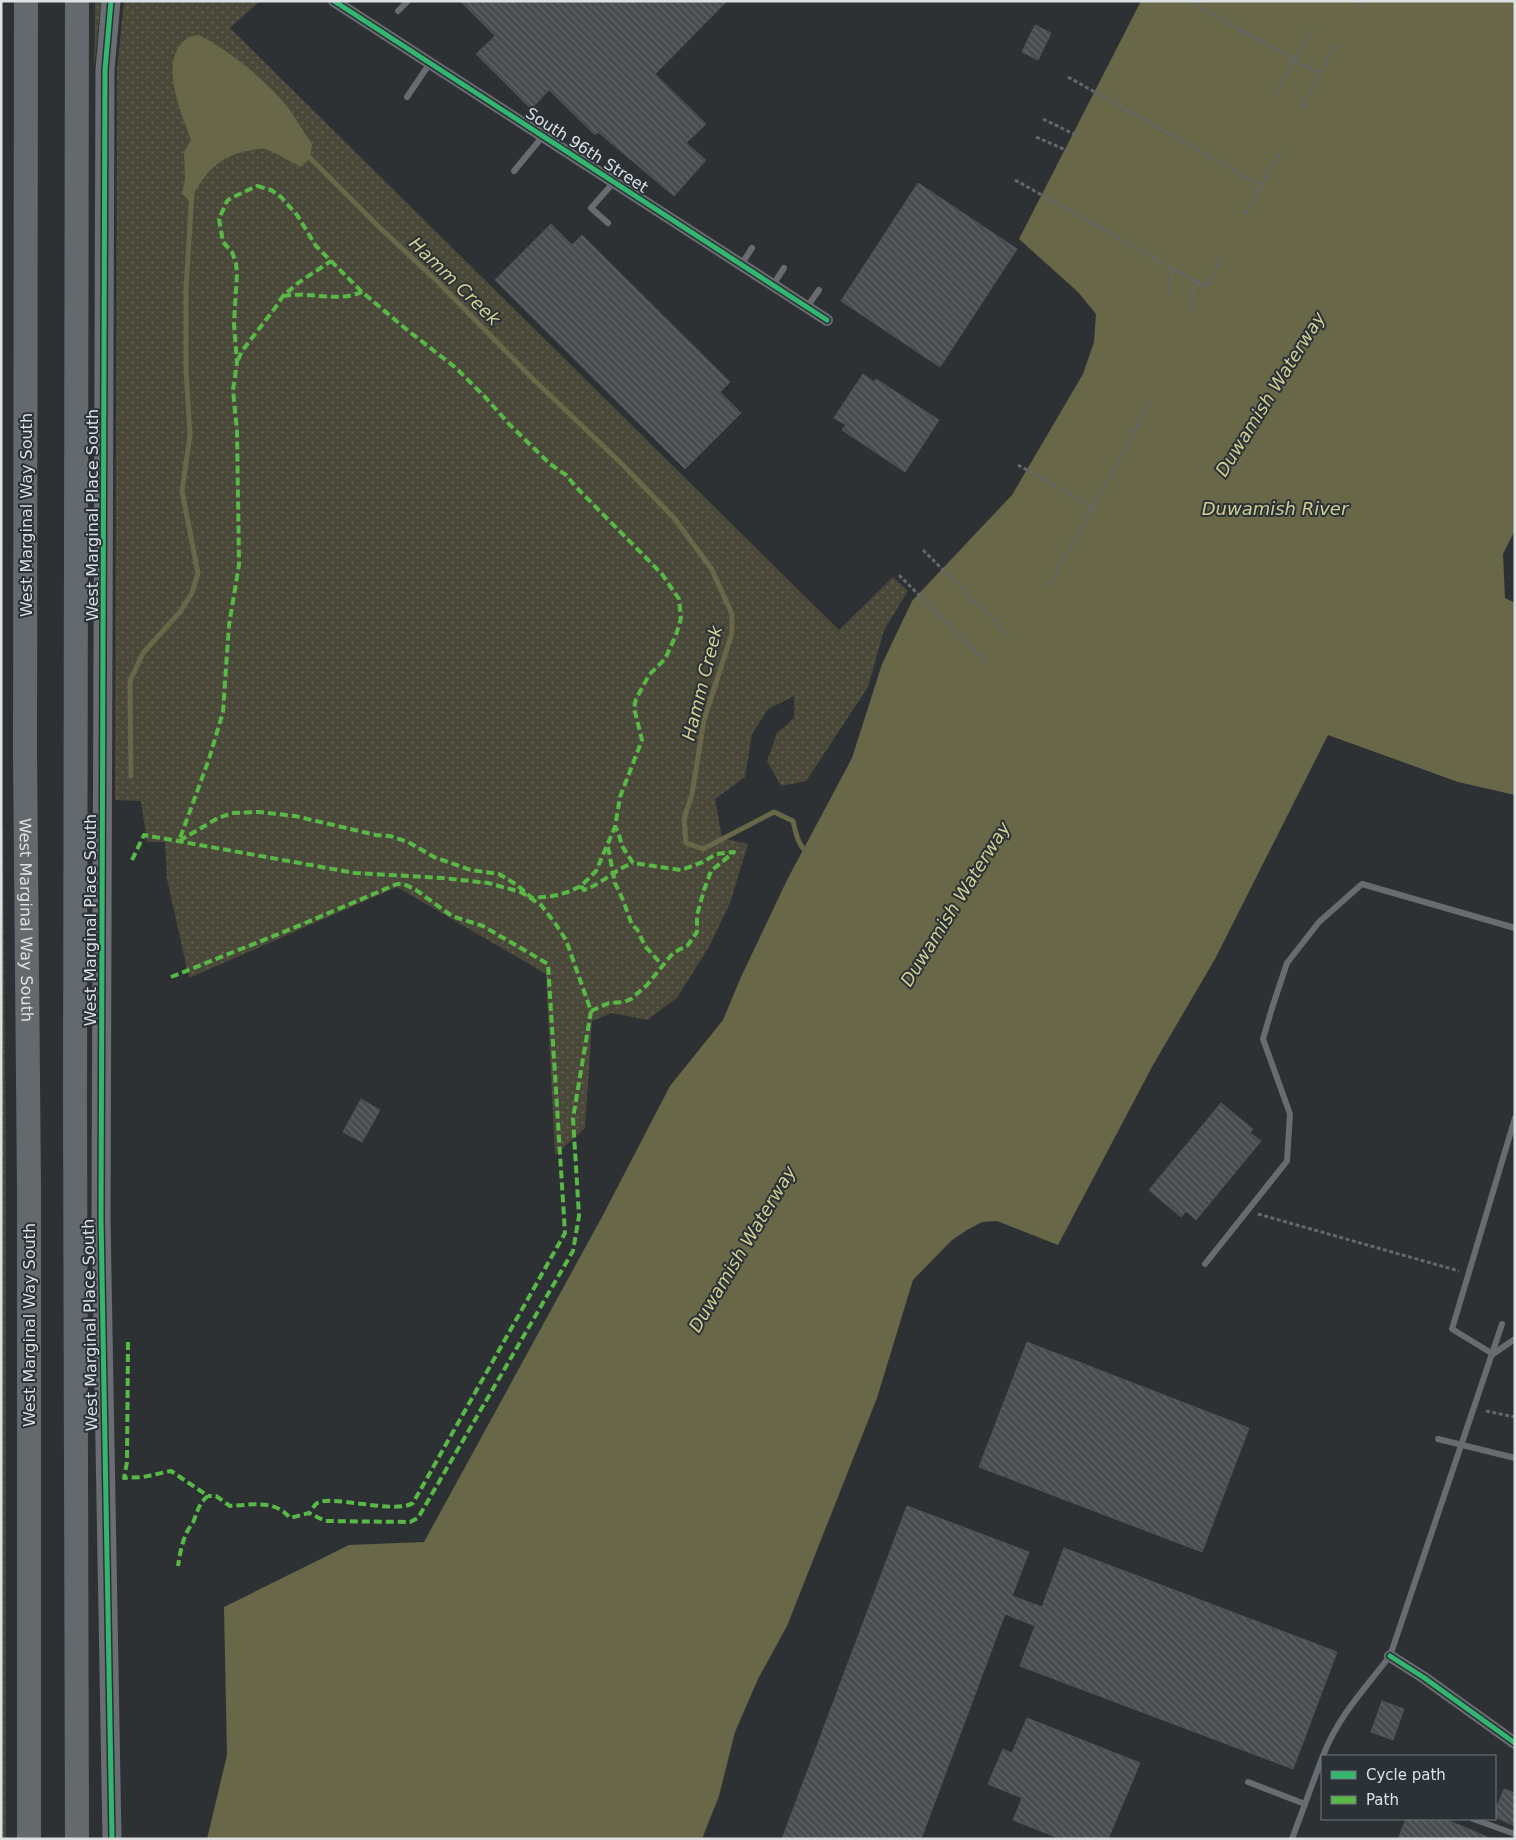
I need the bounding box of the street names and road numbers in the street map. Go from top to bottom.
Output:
street label: South 96th Street [522,103,652,197]
street label: West Marginal Place South [83,409,102,621]
street label: West Marginal Way South [17,413,36,617]
street label: West Marginal Place South [81,814,100,1026]
street label: West Marginal Way South [16,818,37,1022]
street label: West Marginal Place South [79,1219,101,1431]
street label: West Marginal Way South [20,1223,39,1427]

